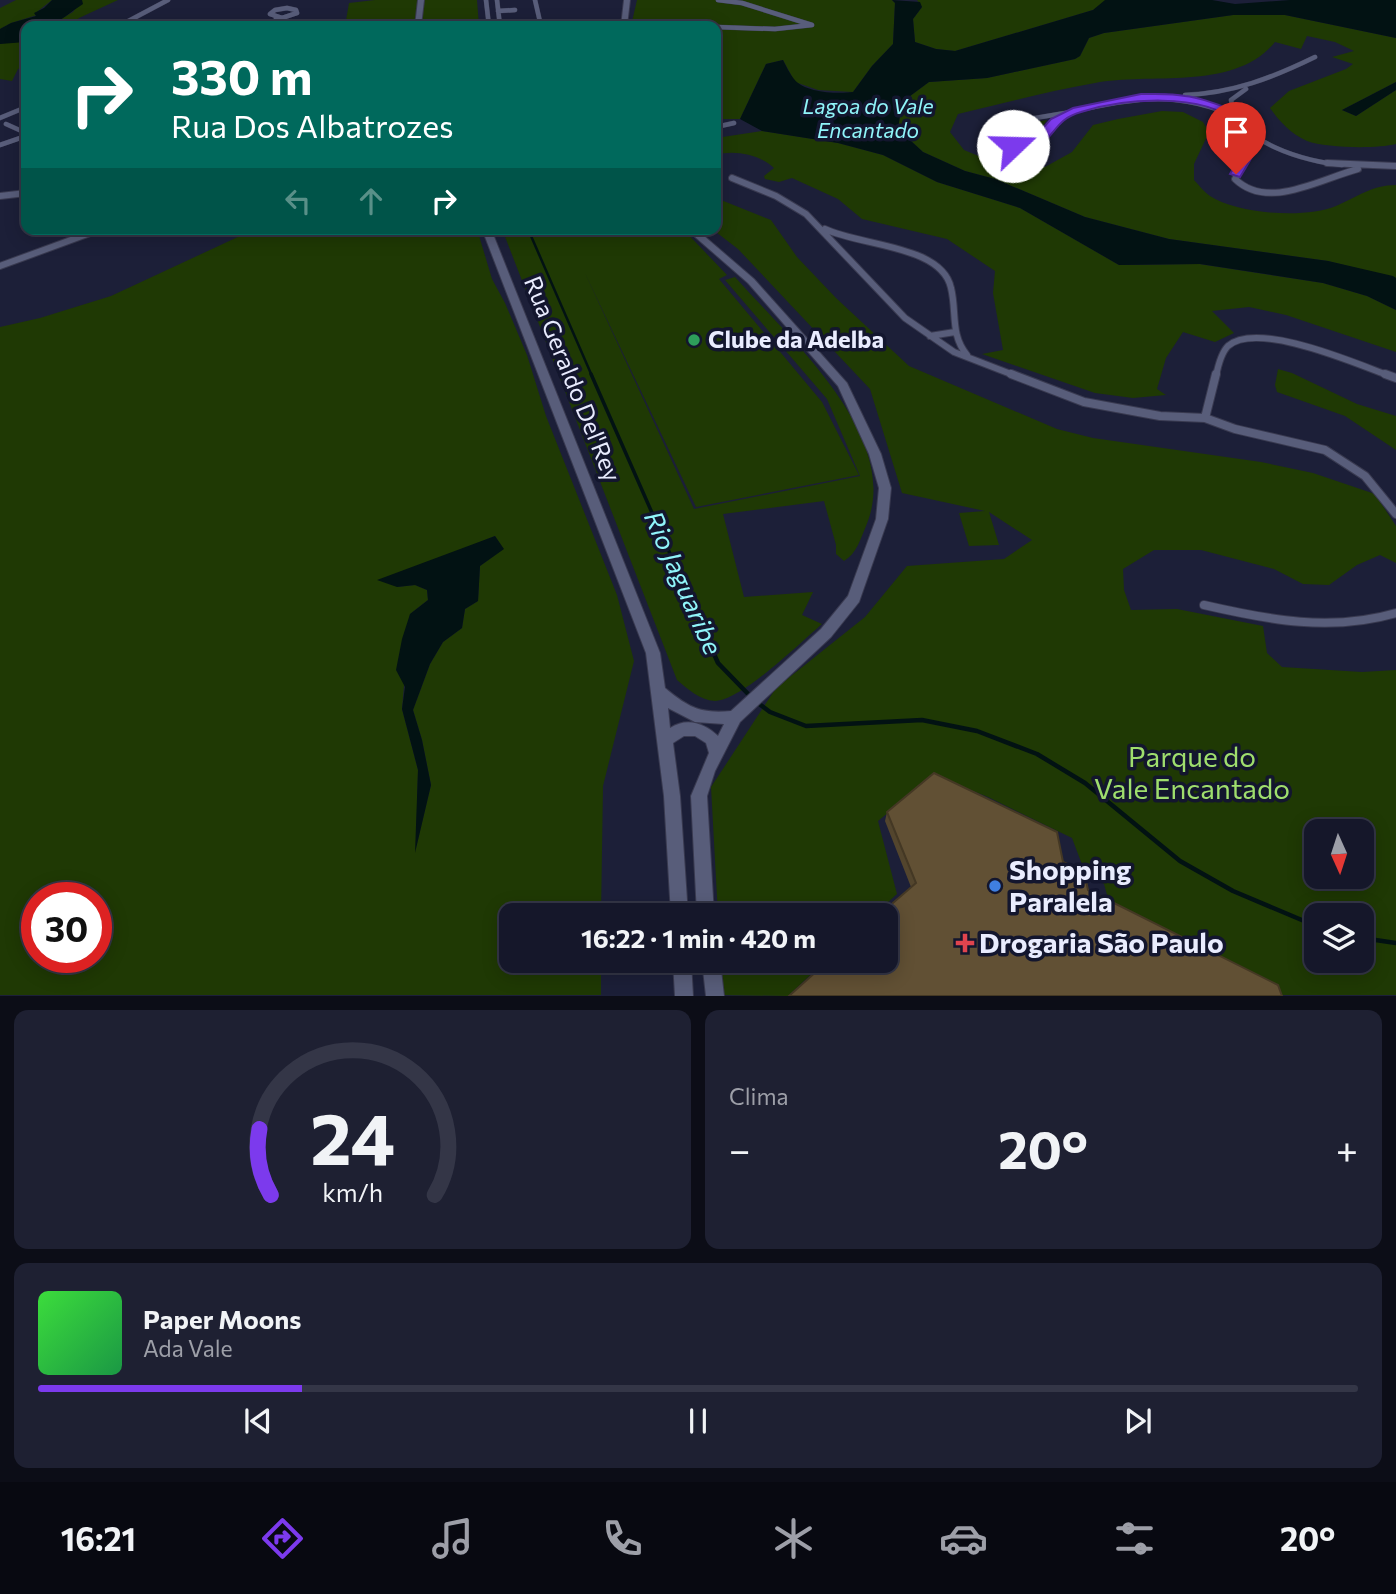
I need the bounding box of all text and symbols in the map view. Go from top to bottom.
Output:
text: 330 m [171,45,312,105]
icon: right [56,49,147,140]
water label: Lagoa do Vale Encantado [802,93,934,142]
pin [1206,102,1266,174]
text: Rua Dos Albatrozes [171,105,454,145]
position arrow [976,109,1050,183]
icon: arrive [1217,113,1255,151]
icon: left [279,182,317,220]
icon: ahead [352,182,390,220]
icon: right [425,182,463,220]
street label: Rua Geraldo Del'Rey [519,272,628,485]
place label: Clube da Adelba [708,324,884,353]
marker: Clube da Adelba [686,332,702,348]
water label: Rio Jaguaribe [639,506,730,659]
park label: Parque do Vale Encantado [1094,739,1290,805]
north arrow [1304,819,1374,889]
map controls [1304,819,1374,973]
place label: Shopping Paralela [1009,852,1131,918]
marker: Shopping Paralela [987,878,1003,894]
speed limit sign: 30 [21,882,112,973]
button: layers [1304,903,1374,973]
text: 16:22 · 1 min · 420 m [581,922,816,953]
place label: Drogaria São Paulo [979,925,1224,959]
marker: Drogaria São Paulo [957,935,973,951]
text: Clima [729,1082,789,1110]
text: 24 [310,1092,395,1181]
text: 20° [998,1116,1088,1180]
text: − [729,1125,751,1172]
text: + [1336,1125,1358,1172]
text: km/h [322,1177,383,1207]
text: Paper Moons [143,1303,301,1334]
text: Ada Vale [143,1334,233,1362]
icon: previous [239,1402,277,1440]
icon: pause [679,1402,717,1440]
icon: next [1119,1402,1157,1440]
icon: directions [258,1514,307,1563]
icon: music [428,1514,477,1563]
icon: phone [598,1514,647,1563]
icon: climate [769,1514,818,1563]
icon: car [939,1514,988,1563]
icon: filters [1110,1514,1159,1563]
text: 16:21 [61,1518,136,1558]
text: 20° [1280,1518,1335,1558]

